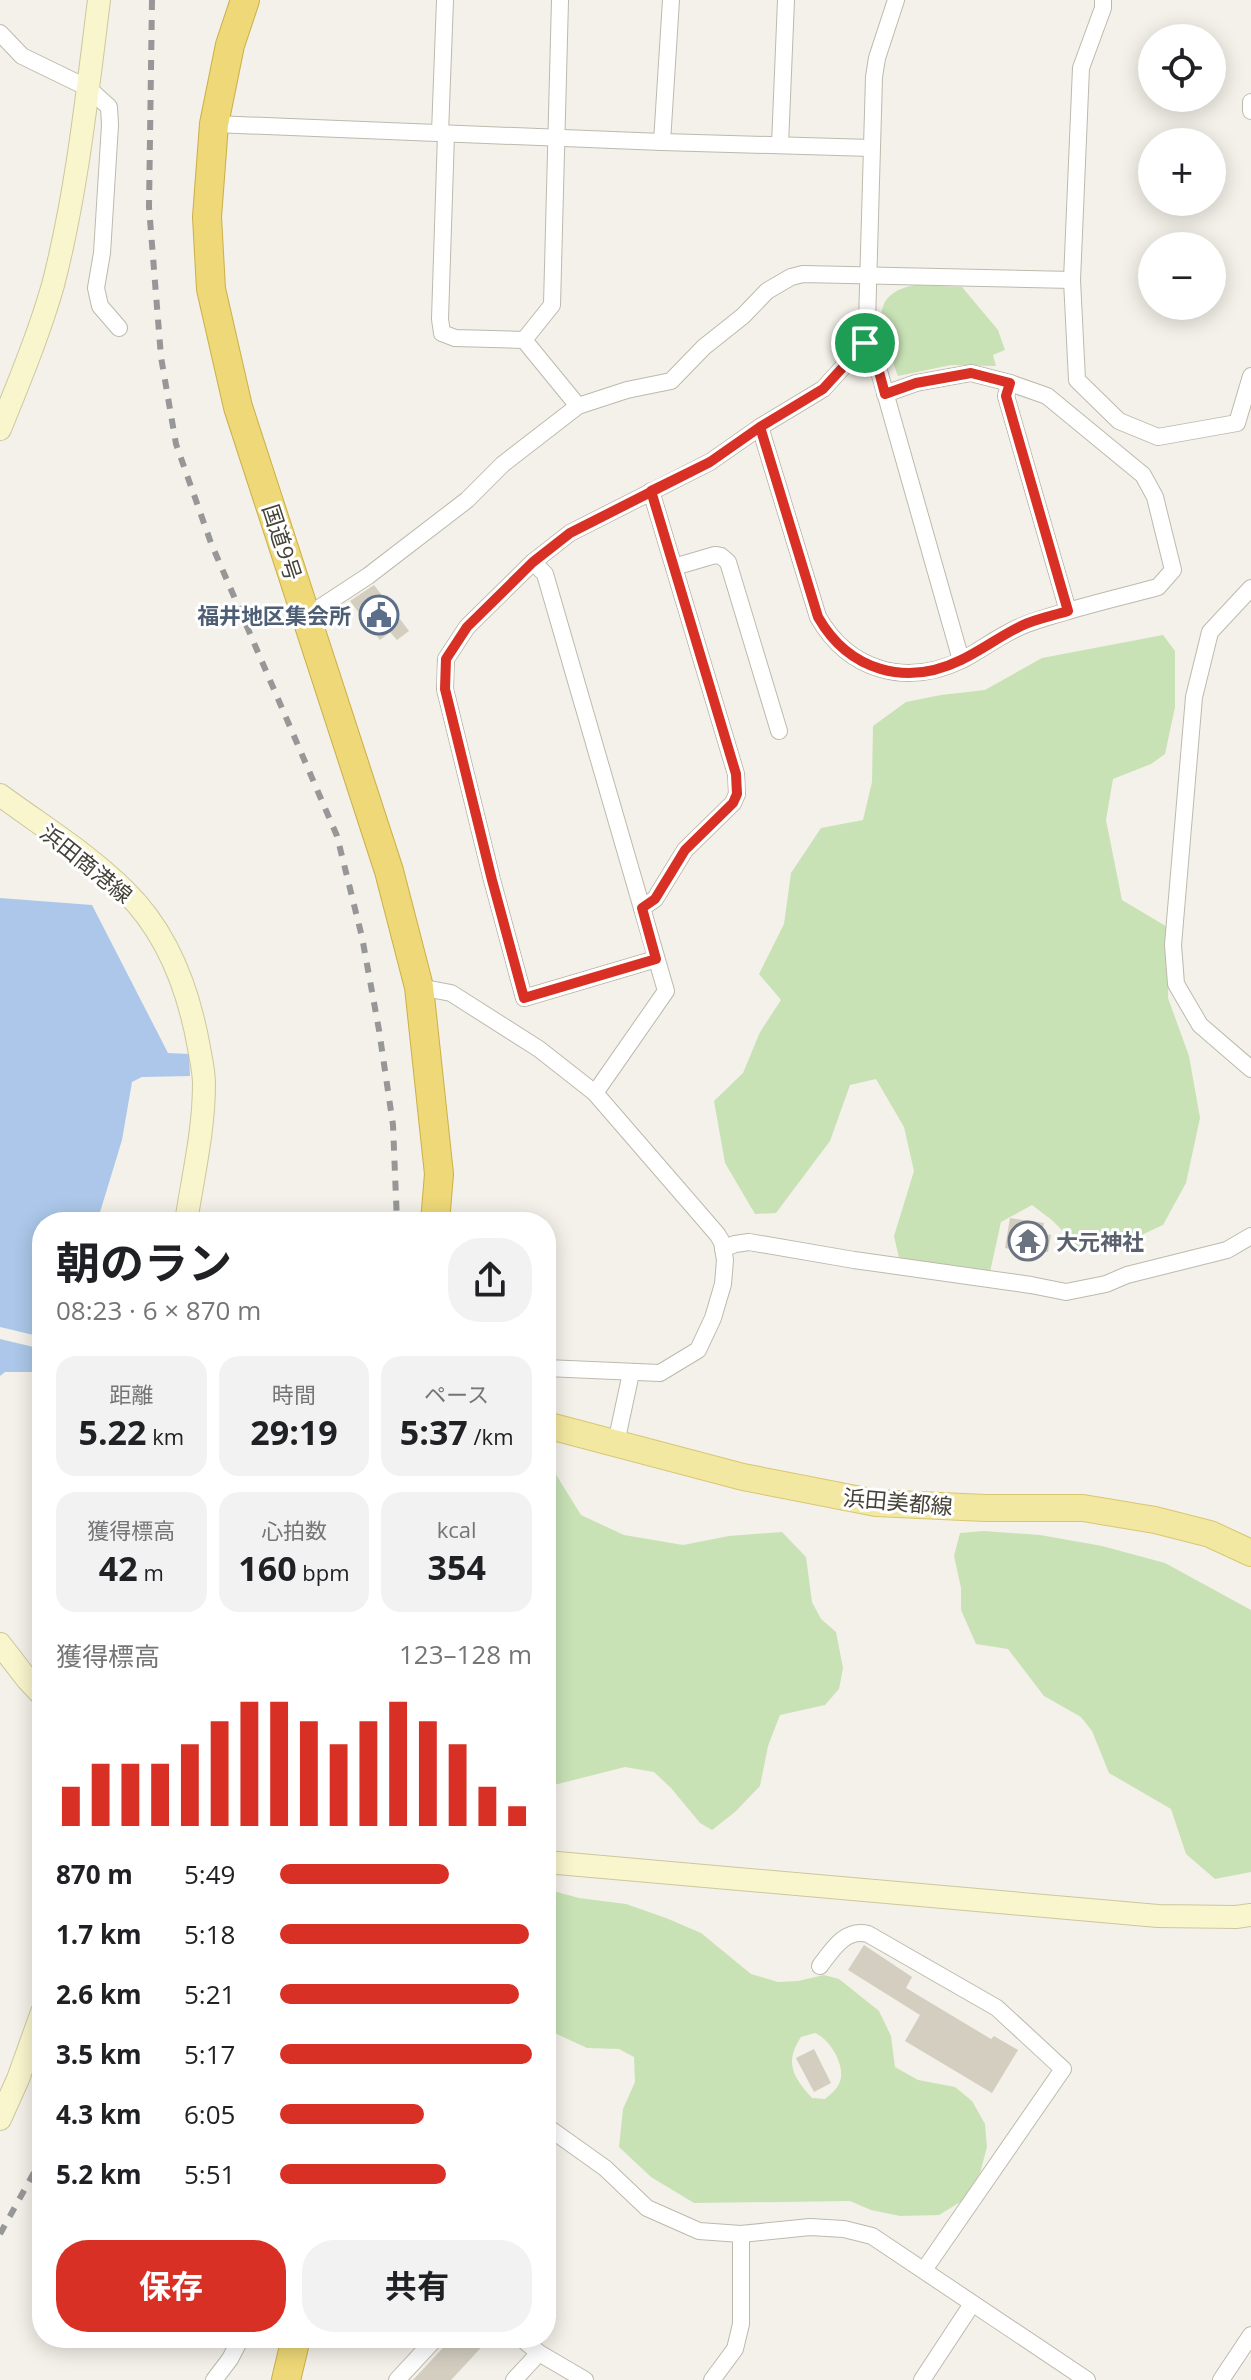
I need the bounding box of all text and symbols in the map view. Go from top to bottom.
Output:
map controls [1138,24,1226,320]
button: locate [1138,24,1226,112]
button: + [1138,128,1226,216]
button: − [1138,232,1226,320]
pin [831,309,899,377]
icon: arrive [843,321,887,365]
street label: 国道9号 [257,500,309,584]
public building icon: 福井地区集会所 [358,594,400,636]
place label: 福井地区集会所 [197,600,351,630]
street label: 浜田商港線 [35,817,139,909]
temple icon: 大元神社 [1007,1220,1049,1262]
place label: 大元神社 [1056,1226,1144,1256]
text: 朝のラン [56,1232,232,1292]
button: share [448,1238,532,1322]
text: 08:23 · 6 × 870 m [56,1292,261,1328]
text: 距離 [109,1379,153,1409]
text: 時間 [272,1379,316,1409]
text: ペース [424,1379,489,1409]
text: 5.22 [78,1409,147,1455]
text: 29:19 [250,1409,338,1455]
text: 5:37 [400,1409,468,1455]
text: km [147,1421,184,1451]
text: /km [468,1421,514,1451]
street label: 浜田美都線 [842,1481,954,1521]
text: kcal [437,1514,477,1544]
text: 獲得標高 [87,1515,175,1545]
text: 心拍数 [261,1515,327,1545]
text: 354 [428,1544,486,1590]
text: 42 [99,1545,138,1591]
text: 160 [238,1545,297,1591]
text: m [138,1557,164,1587]
text: bpm [297,1557,350,1587]
text: 123–128 m [399,1636,532,1672]
text: 獲得標高 [56,1638,160,1674]
text: 870 m [56,1856,133,1892]
text: 5:49 [184,1856,235,1892]
text: 1.7 km [56,1916,142,1952]
text: 5:18 [184,1916,235,1952]
text: 2.6 km [56,1976,142,2012]
text: 5:21 [184,1976,235,2012]
text: 3.5 km [56,2036,142,2072]
text: 5:17 [184,2036,235,2072]
text: 4.3 km [56,2096,142,2132]
text: 6:05 [184,2096,235,2132]
text: 5.2 km [56,2156,142,2192]
text: 5:51 [184,2156,235,2192]
button: 保存 [56,2240,286,2332]
button: 共有 [302,2240,532,2332]

